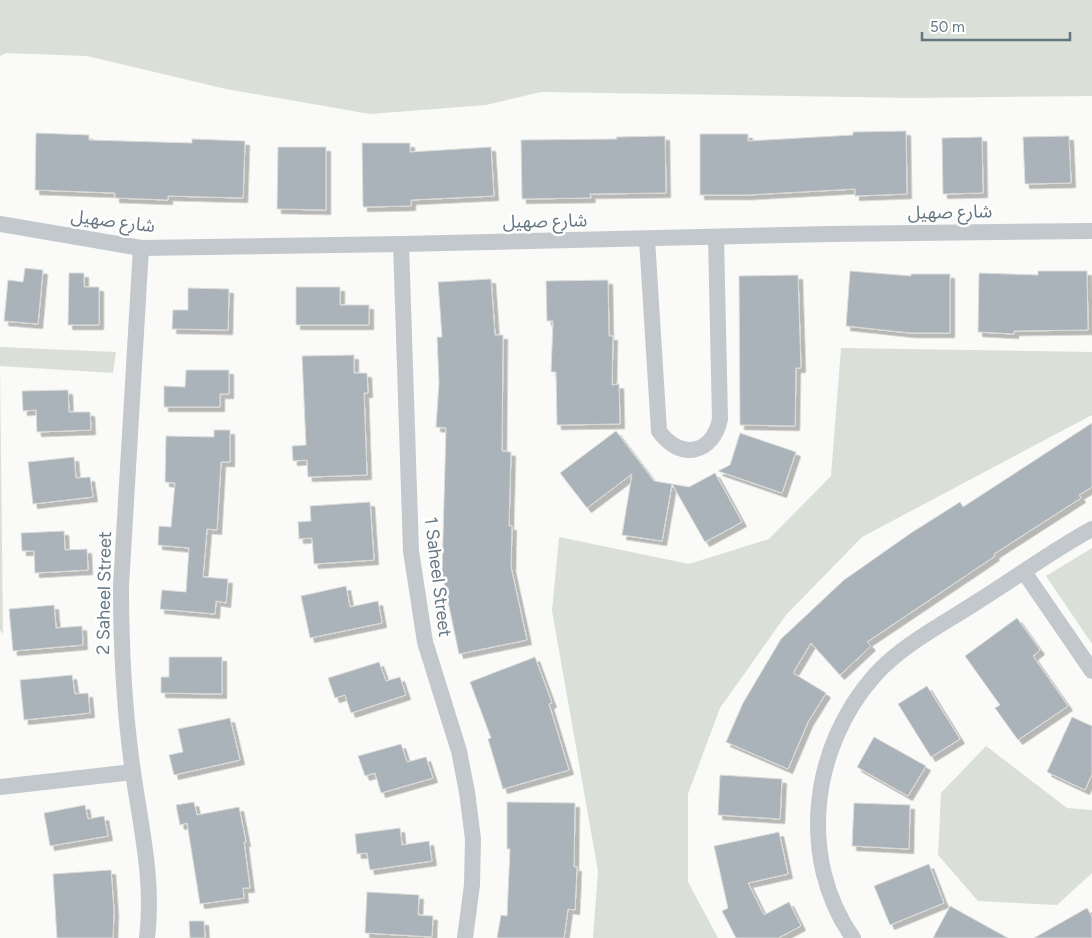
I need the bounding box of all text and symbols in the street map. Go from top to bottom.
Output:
scale bar [922,10,1070,42]
text: 50 m [930,18,965,36]
street label: شارع صهيل [907,200,993,227]
street label: شارع صهيل [69,205,156,240]
street label: شارع صهيل [502,209,588,236]
street label: 1 Saheel Street [420,516,456,638]
street label: 2 Saheel Street [92,531,116,655]

